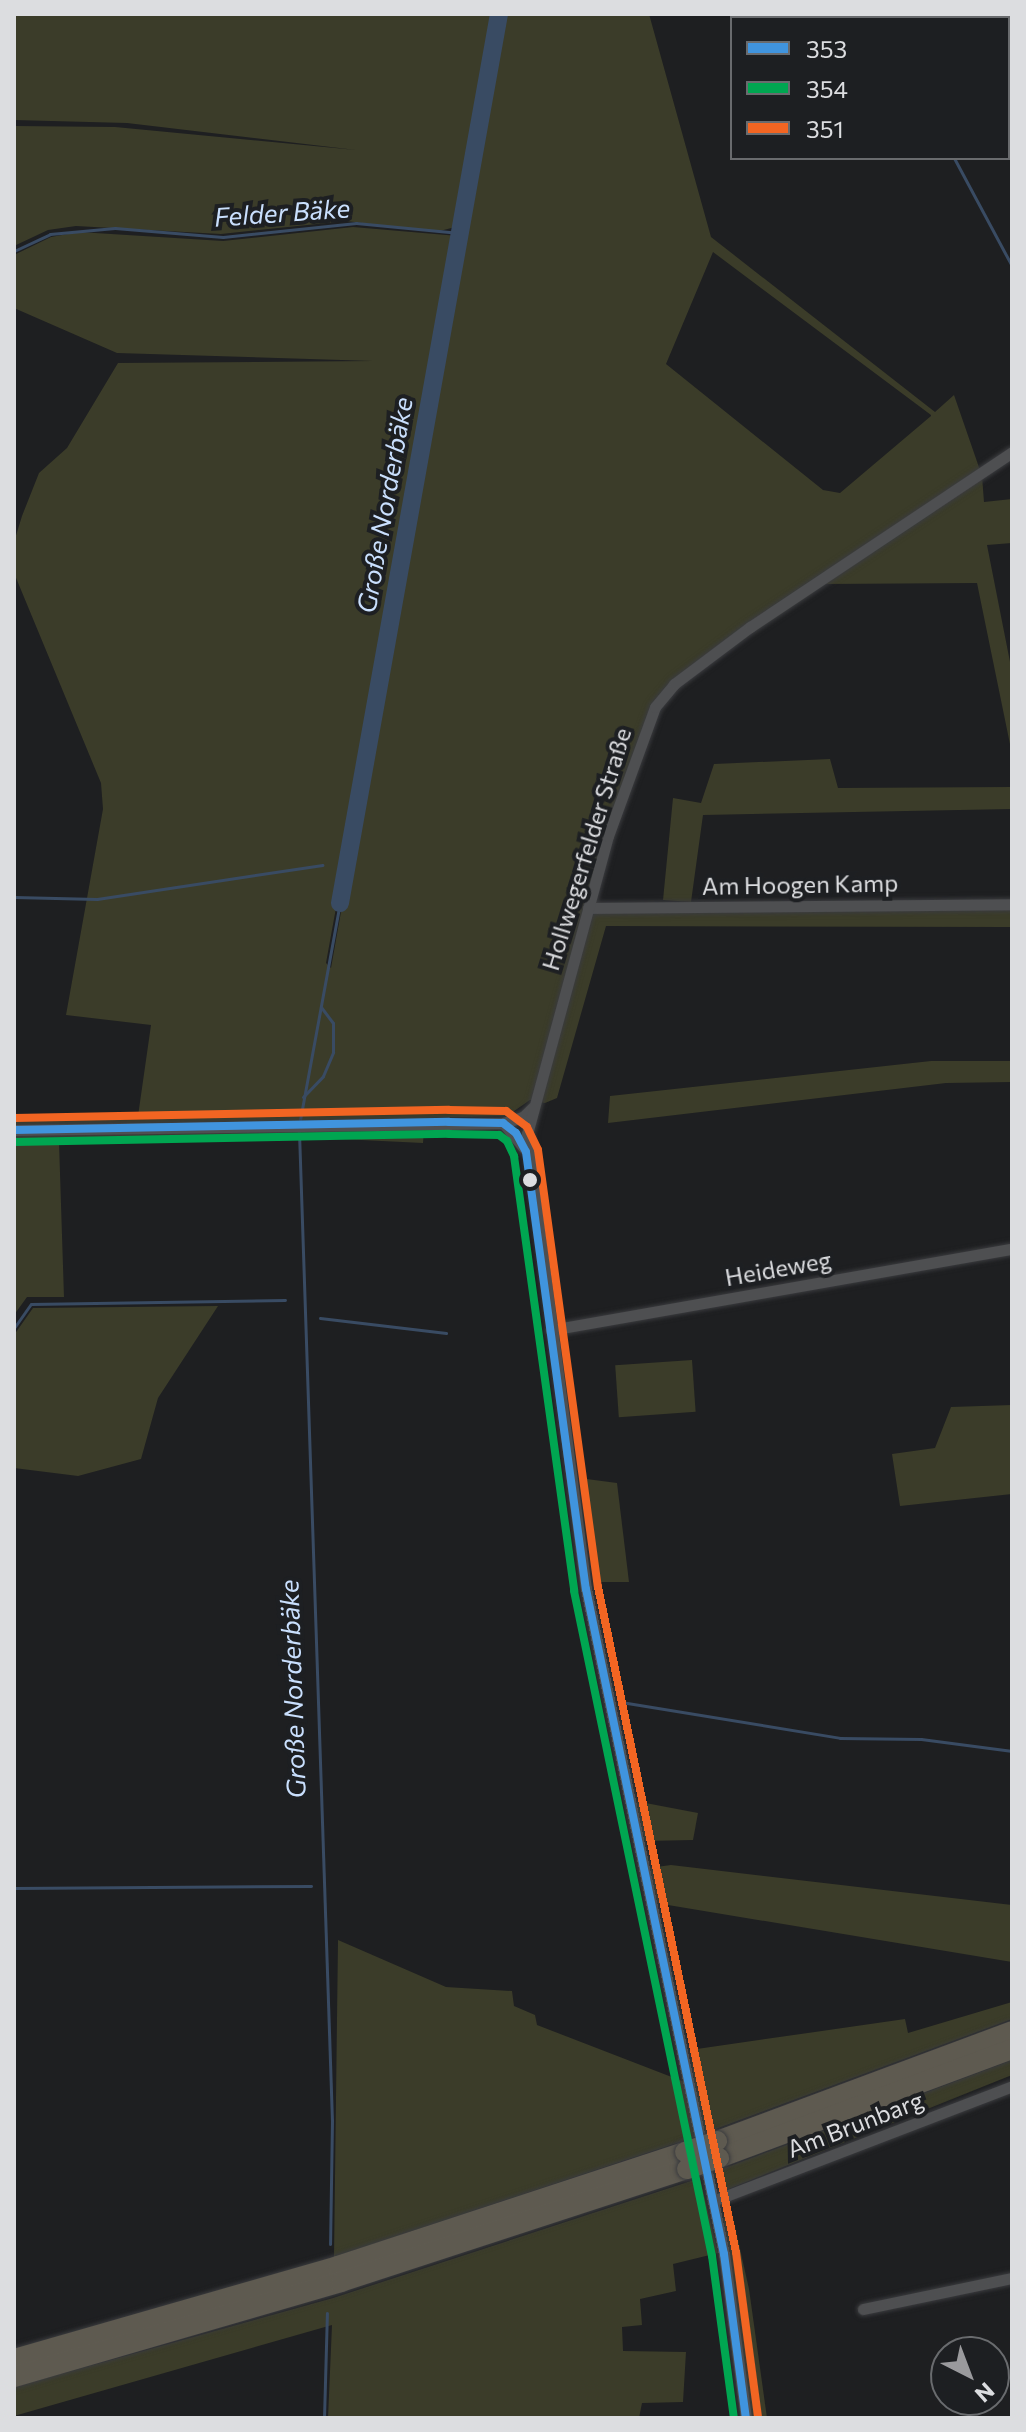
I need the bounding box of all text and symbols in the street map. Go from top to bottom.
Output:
legend [730,16,1010,160]
text: 353 [806,34,847,63]
text: 354 [806,74,848,103]
text: 351 [806,114,844,143]
water label: Felder Bäke [213,192,351,232]
water label: Große Norderbäke [350,395,418,615]
street label: Hollwegerfelder Straße [535,724,637,974]
street label: Am Hoogen Kamp [702,868,898,900]
unlabelled marker [522,1172,538,1188]
street label: Heideweg [723,1244,833,1292]
water label: Große Norderbäke [273,1579,311,1799]
street label: Am Brunbarg [783,2085,927,2163]
north arrow [930,2336,1010,2416]
text: N [970,2377,1000,2408]

